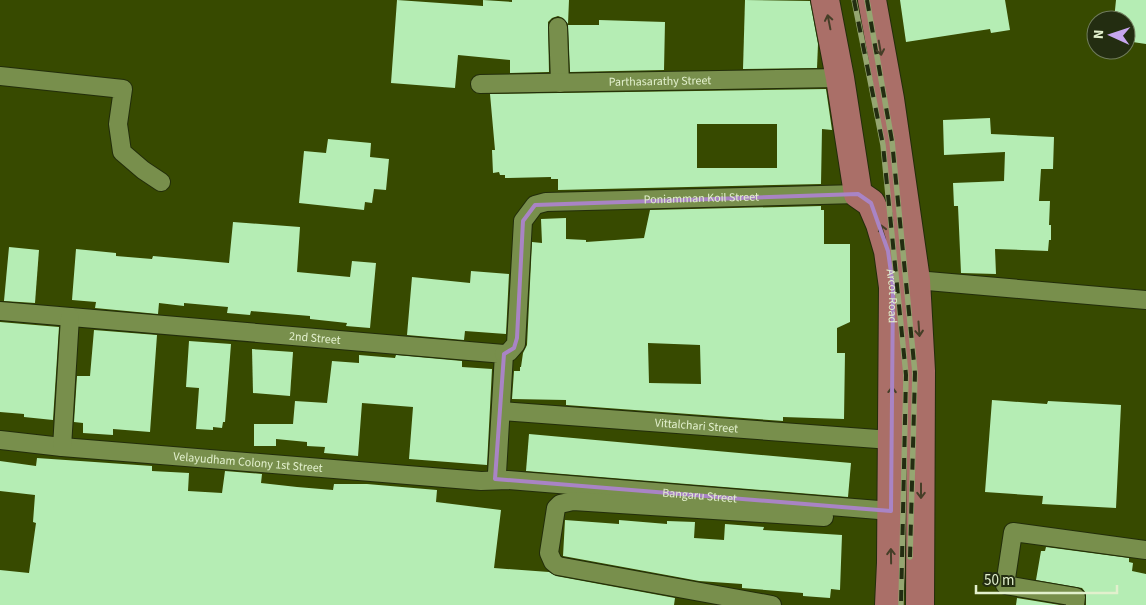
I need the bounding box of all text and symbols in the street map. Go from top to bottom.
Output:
north arrow [1086,10,1136,60]
one-way arrow [824,14,833,30]
text: N [1089,29,1109,40]
one-way arrow [876,40,886,56]
street label: Parthasarathy Street [608,72,711,90]
street label: Poniamman Koil Street [643,188,759,208]
one-way arrow [877,225,887,241]
street label: Arcot Road [882,268,902,323]
one-way arrow [914,320,924,336]
street label: 2nd Street [288,327,341,349]
one-way arrow [887,386,897,402]
street label: Vittalchari Street [654,414,739,437]
street label: Velayudham Colony 1st Street [173,448,323,477]
one-way arrow [916,482,926,499]
street label: Bangaru Street [662,484,738,507]
one-way arrow [886,549,896,565]
scale bar [976,562,1117,594]
text: 50 m [984,570,1014,591]

